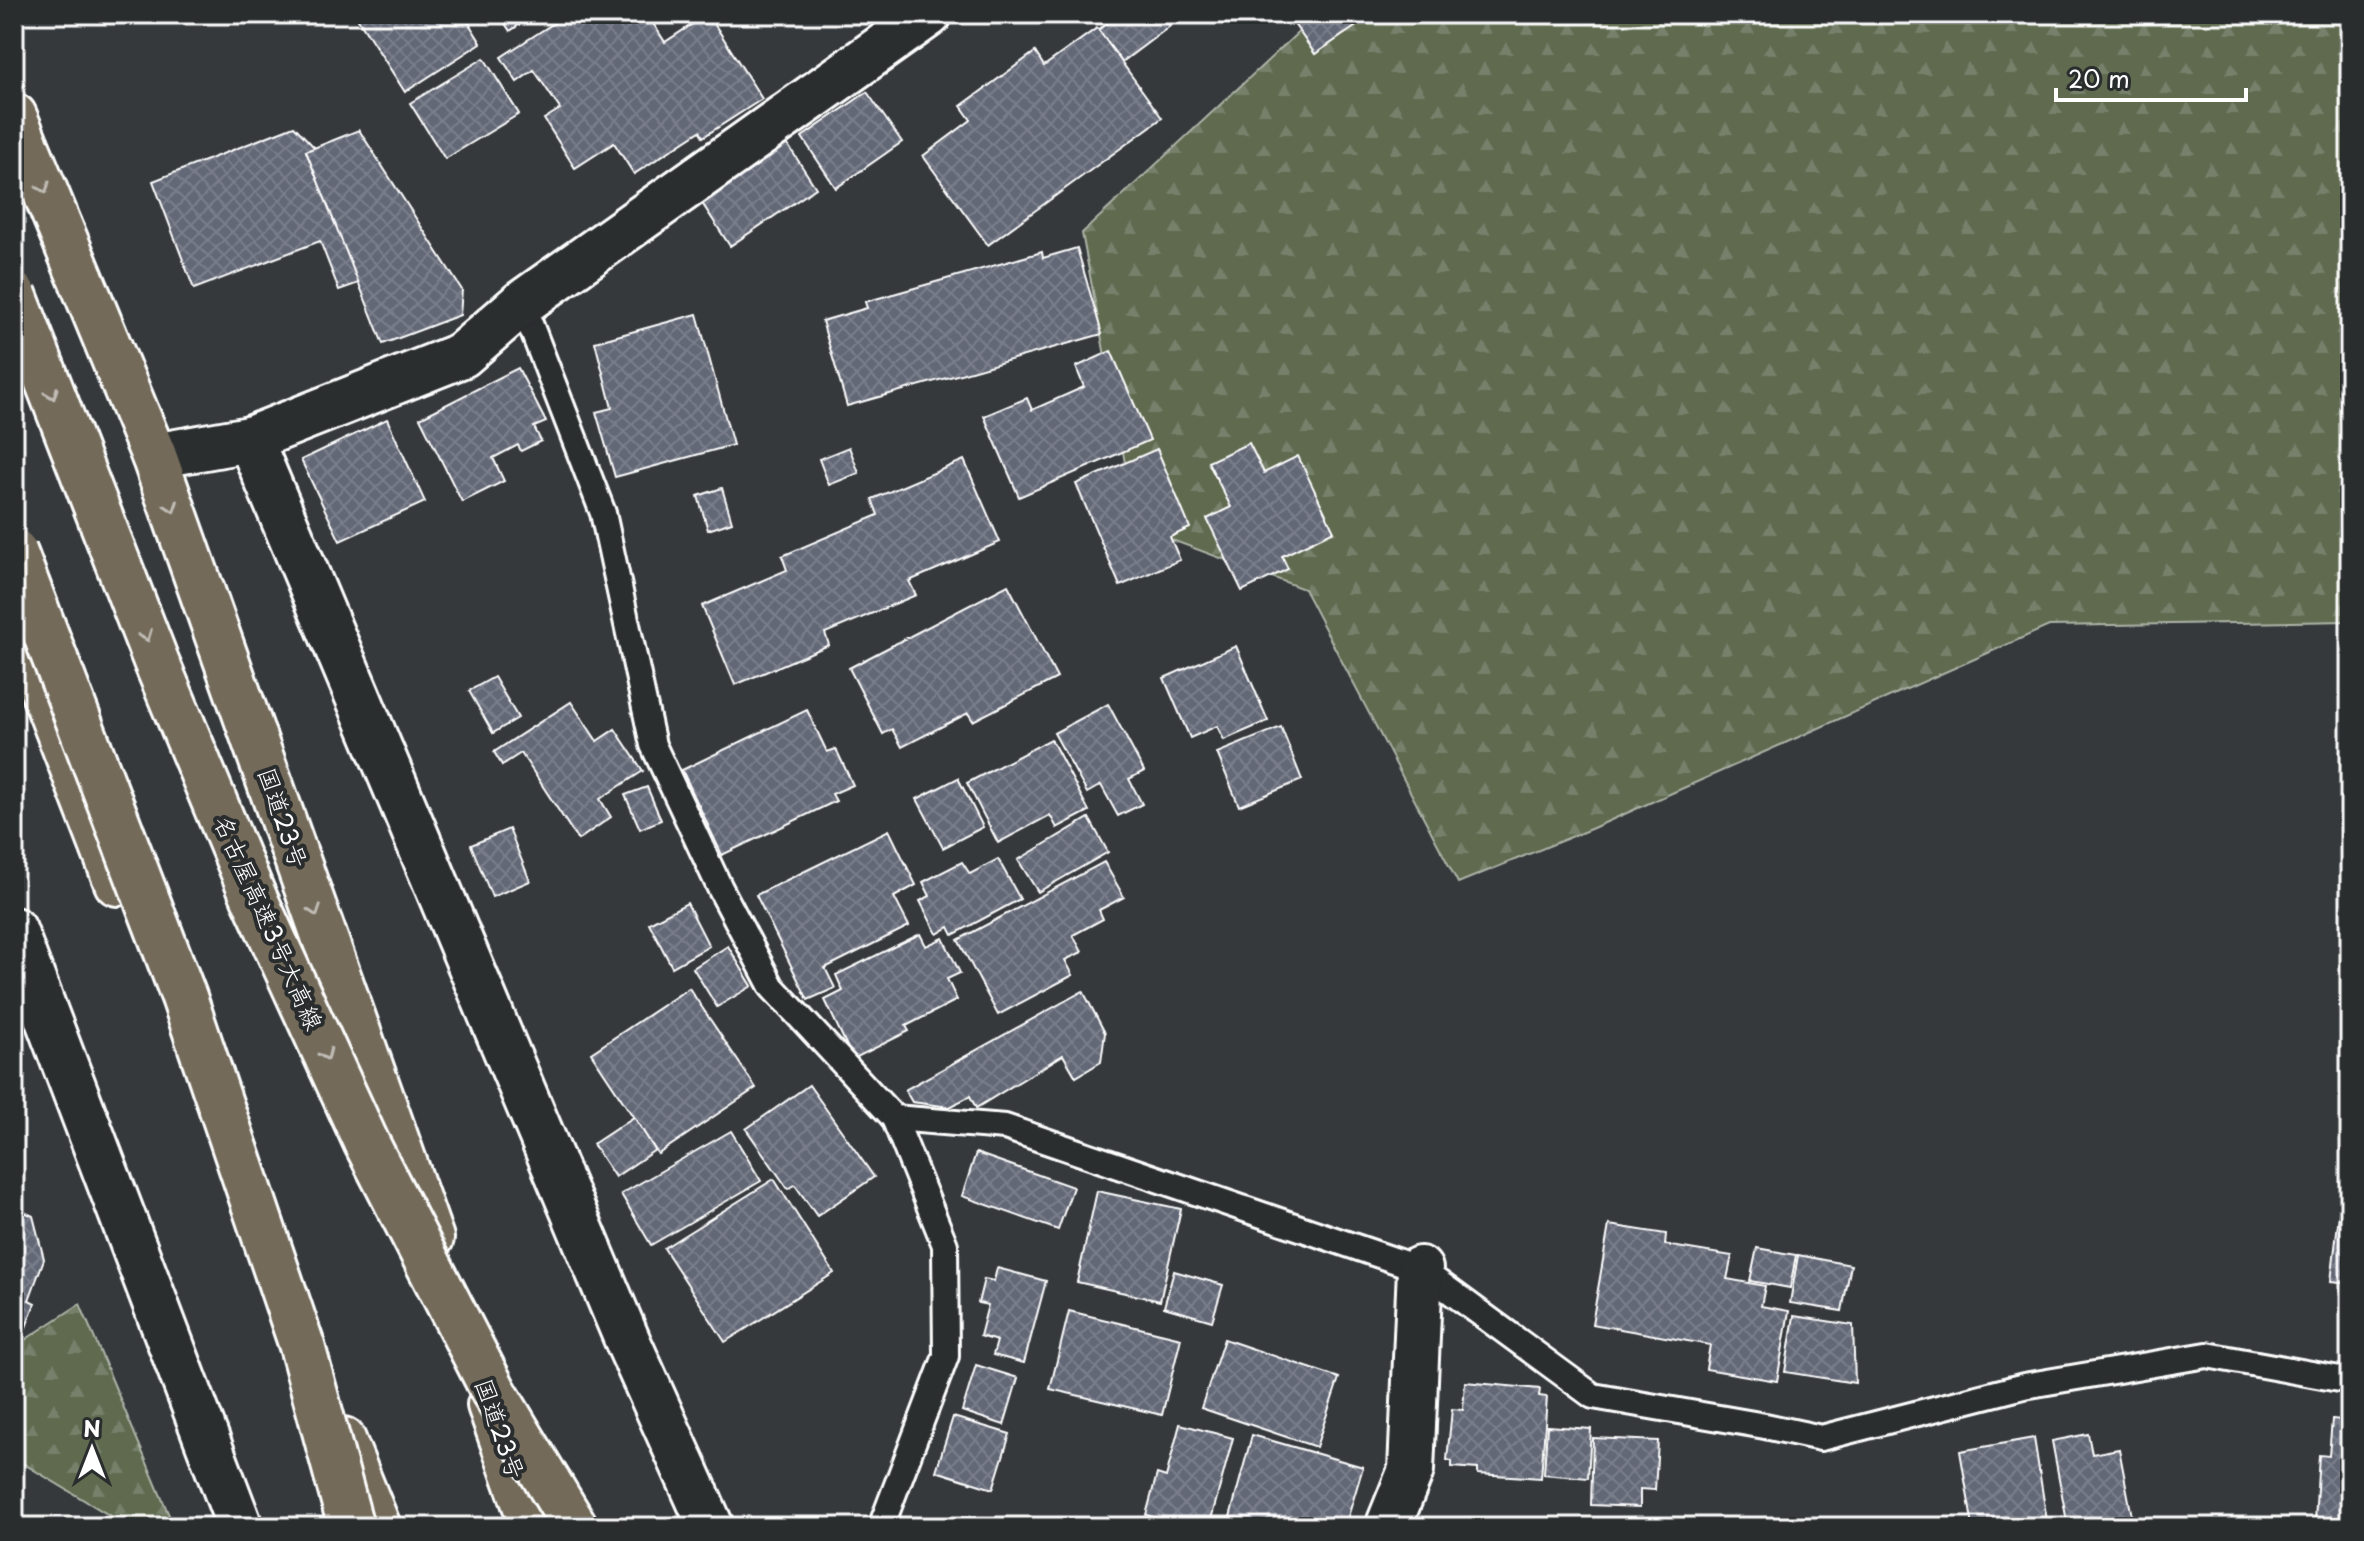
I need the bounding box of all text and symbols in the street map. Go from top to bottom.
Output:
scale bar [2056,52,2246,102]
text: 20 m [2068,60,2130,96]
one-way arrow [34,180,50,194]
one-way arrow [42,386,59,400]
one-way arrow [163,499,179,513]
one-way arrow [137,628,153,642]
street label: 国道23号 [250,762,318,873]
street label: 名古屋高速3号大高線 [206,809,333,1035]
one-way arrow [305,903,322,917]
one-way arrow [316,1047,332,1061]
street label: 国道23号 [467,1373,535,1484]
north arrow [52,1409,132,1489]
text: N [83,1411,101,1444]

